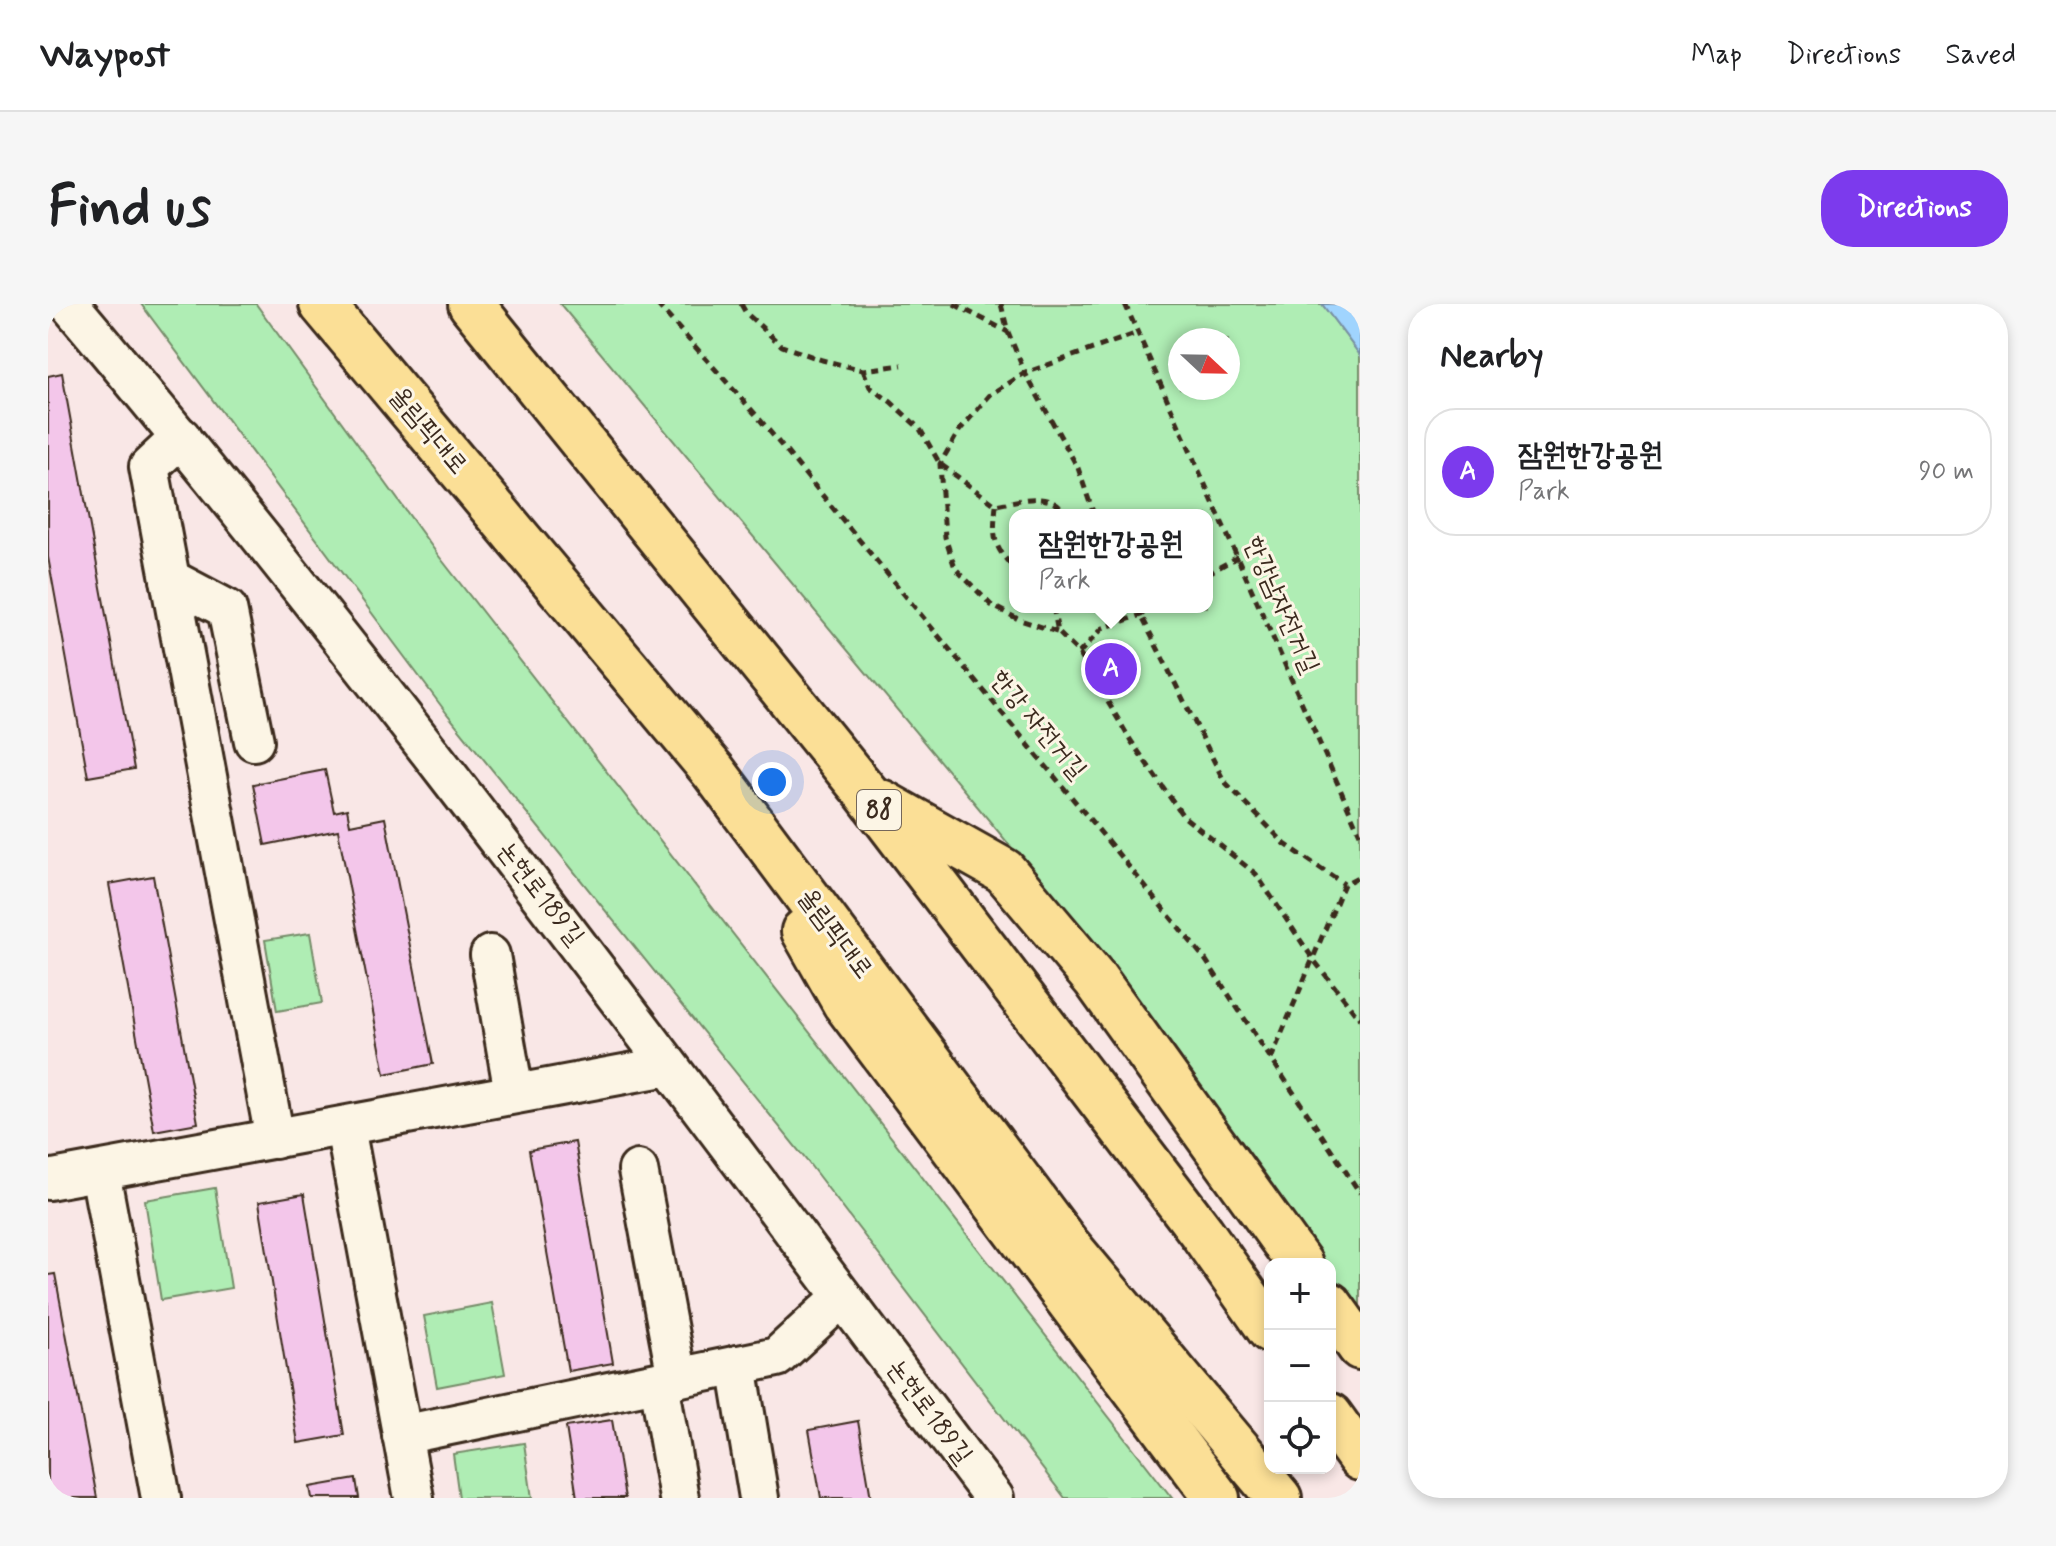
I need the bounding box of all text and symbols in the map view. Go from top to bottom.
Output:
text: Waypost [40,31,170,80]
text: Map [1691,37,1742,74]
text: Directions [1786,37,1901,74]
text: Saved [1945,37,2016,74]
button: Directions [1821,170,2008,247]
text: Find us [48,172,211,245]
north arrow [1168,328,1240,400]
text: Nearby [1440,334,1544,379]
street label: 올림픽대로 [381,380,475,482]
text: 잠원한강공원 [1518,436,1663,475]
text: A [1459,455,1477,489]
text: 90 m [1919,455,1974,489]
text: Park [1518,475,1570,509]
popup [1009,509,1213,613]
text: 잠원한강공원 [1039,525,1183,564]
street label: 한강남자전거길 [1236,531,1326,679]
text: Park [1039,564,1090,598]
pin: A [1085,639,1137,699]
street label: 한강 자전거길 [982,663,1094,787]
your location [752,762,792,802]
road number: 88 [857,790,901,830]
street label: 논현로189길 [489,835,591,953]
street label: 올림픽대로 [790,882,880,986]
map controls [1264,1258,1336,1474]
button: + [1264,1258,1336,1330]
button: − [1264,1330,1336,1402]
street label: 논현로189길 [878,1353,980,1471]
button: locate [1264,1402,1336,1474]

